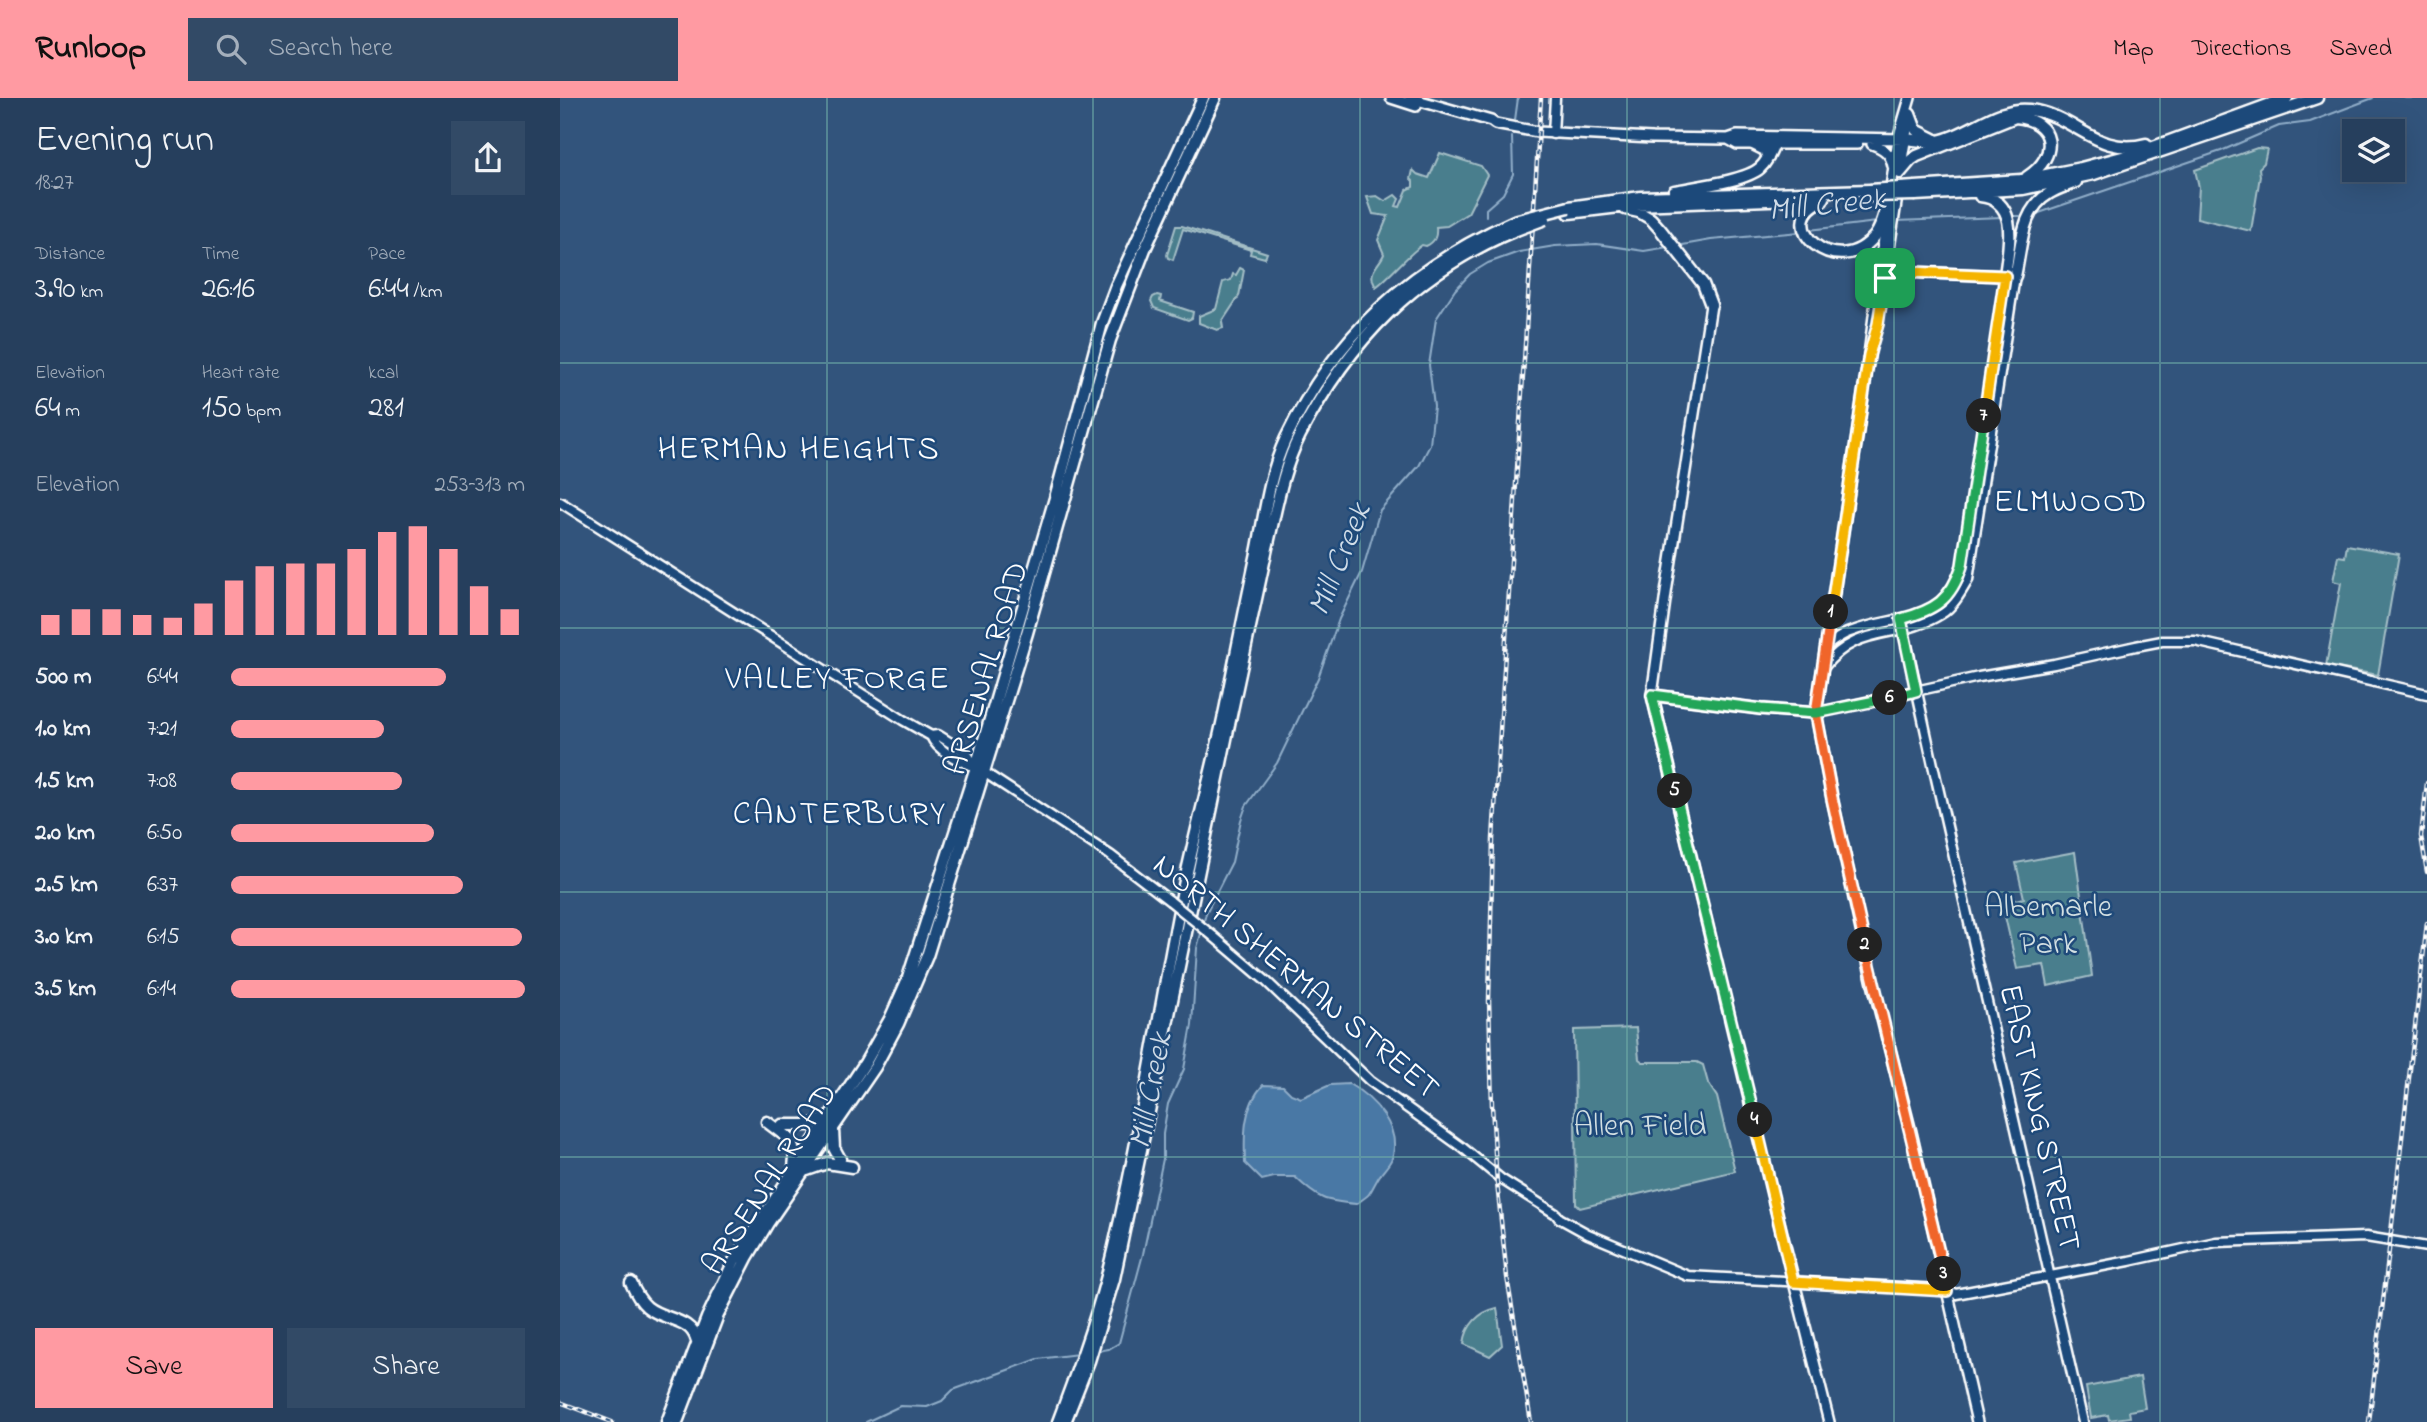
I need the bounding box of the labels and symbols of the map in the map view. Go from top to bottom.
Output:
water label: Mill Creek [1766,176,1890,236]
pin [1855,248,1915,308]
pin: 7 [1966,398,2002,434]
district label: HERMAN HEIGHTS [657,426,941,474]
district label: ELMWOOD [1994,479,2148,527]
water label: Mill Creek [1297,495,1386,624]
street label: ARSENAL ROAD [933,557,1043,781]
pin: 1 [1814,594,1848,630]
district label: VALLEY FORGE [724,656,951,704]
pin: 6 [1872,680,1908,716]
pin: 5 [1658,774,1692,808]
district label: CANTERBURY [733,791,947,839]
street label: NORTH SHERMAN STREET [1141,844,1449,1112]
park label: Albemarle Park [1984,885,2113,969]
pin: 2 [1848,928,1882,962]
street label: EAST KING STREET [1984,980,2092,1256]
water label: Mill Creek [1117,1027,1187,1153]
street label: ARSENAL ROAD [691,1075,851,1285]
pin: 4 [1738,1102,1772,1138]
park label: Allen Field [1574,1104,1706,1151]
pin: 3 [1926,1256,1962,1292]

